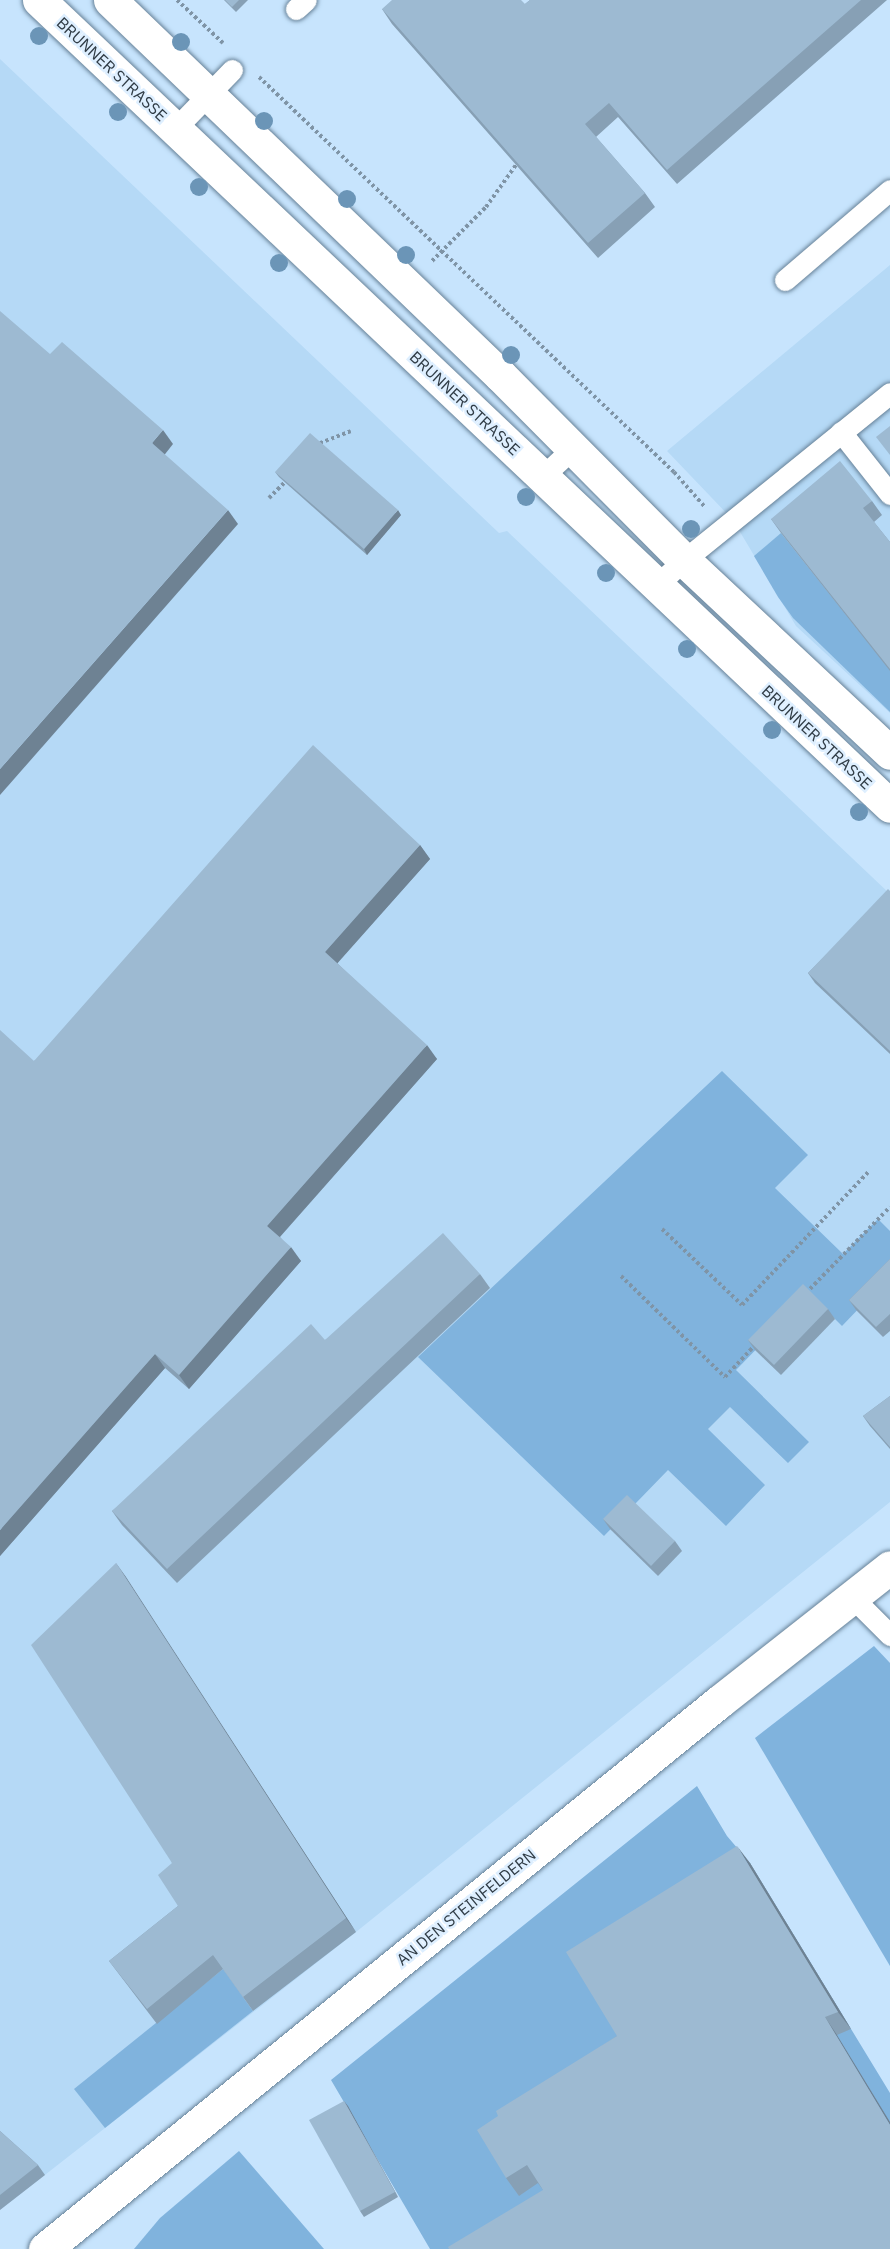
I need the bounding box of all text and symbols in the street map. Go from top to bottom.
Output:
street label: BRUNNER STRASSE [53,13,171,125]
street label: BRUNNER STRASSE [406,347,524,459]
street label: BRUNNER STRASSE [758,681,876,793]
street label: AN DEN STEINFELDERN [392,1845,540,1969]

